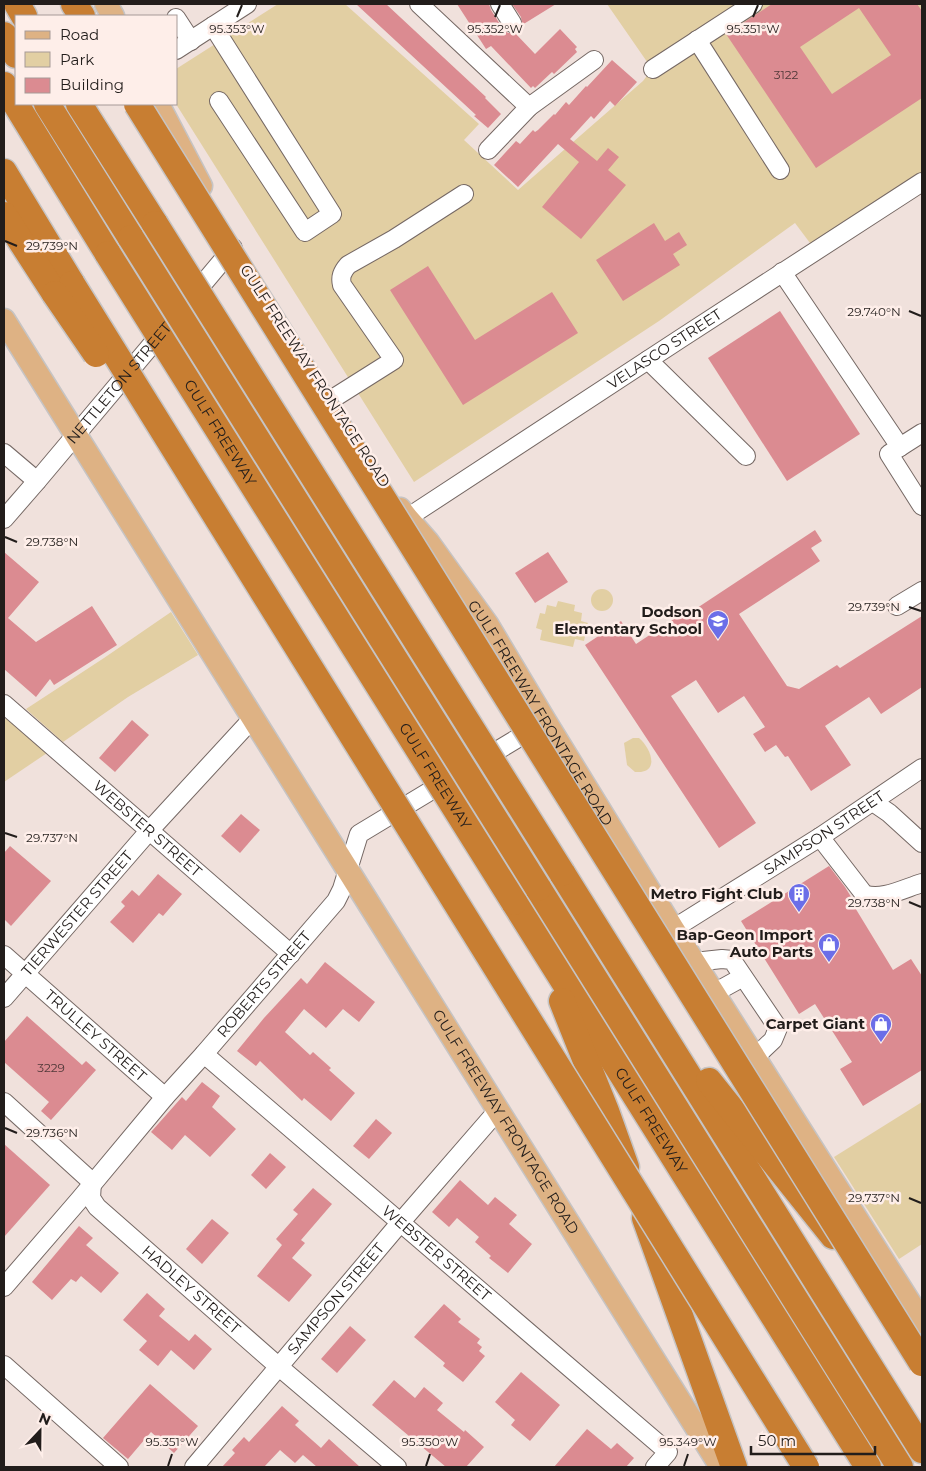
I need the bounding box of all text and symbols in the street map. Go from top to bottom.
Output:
legend [15,15,178,105]
text: 95.353°W [209,21,265,36]
text: 95.352°W [467,21,523,36]
text: 95.351°W [726,21,780,36]
text: Road [60,25,99,44]
text: Park [60,50,94,69]
house number: 3122 [774,67,799,82]
text: Building [60,75,124,94]
text: 29.739°N [26,238,78,253]
street label: GULF FREEWAY FRONTAGE ROAD [236,261,395,491]
street label: VELASCO STREET [603,304,726,393]
text: 29.740°N [847,304,901,319]
street label: NETTLETON STREET [62,318,176,448]
street label: GULF FREEWAY [180,376,261,490]
text: 29.738°N [26,534,78,549]
street label: GULF FREEWAY FRONTAGE ROAD [464,596,617,829]
text: 29.739°N [848,599,900,614]
place label: Dodson Elementary School [554,602,702,638]
school or university icon: Dodson Elementary School [706,609,730,640]
street label: GULF FREEWAY [395,719,476,833]
street label: WEBSTER STREET [89,776,206,881]
street label: SAMPSON STREET [760,786,888,879]
text: 29.737°N [26,830,78,845]
street label: TIERWESTER STREET [17,846,137,980]
building icon: Metro Fight Club [787,882,811,913]
place label: Metro Fight Club [651,884,783,903]
text: 29.738°N [848,895,900,910]
place label: Bap-Geon Import Auto Parts [676,925,813,961]
street label: ROBERTS STREET [213,927,315,1041]
shop icon: Bap-Geon Import Auto Parts [817,932,841,963]
street label: TRULLEY STREET [41,985,151,1086]
street label: GULF FREEWAY FRONTAGE ROAD [429,1006,584,1238]
shop icon: Carpet Giant [869,1012,893,1043]
place label: Carpet Giant [766,1014,865,1033]
house number: 3229 [37,1060,65,1075]
street label: GULF FREEWAY [611,1064,692,1177]
text: 29.736°N [26,1125,78,1140]
text: 29.737°N [848,1190,900,1205]
street label: WEBSTER STREET [378,1201,495,1305]
street label: SAMPSON STREET [283,1239,388,1358]
street label: HADLEY STREET [138,1241,245,1338]
north arrow [15,1406,65,1456]
text: N [36,1408,53,1429]
scale bar [751,1424,875,1456]
text: 50 m [758,1431,796,1450]
text: 95.351°W [145,1434,199,1449]
text: 95.350°W [402,1434,458,1449]
text: 95.349°W [659,1434,717,1449]

